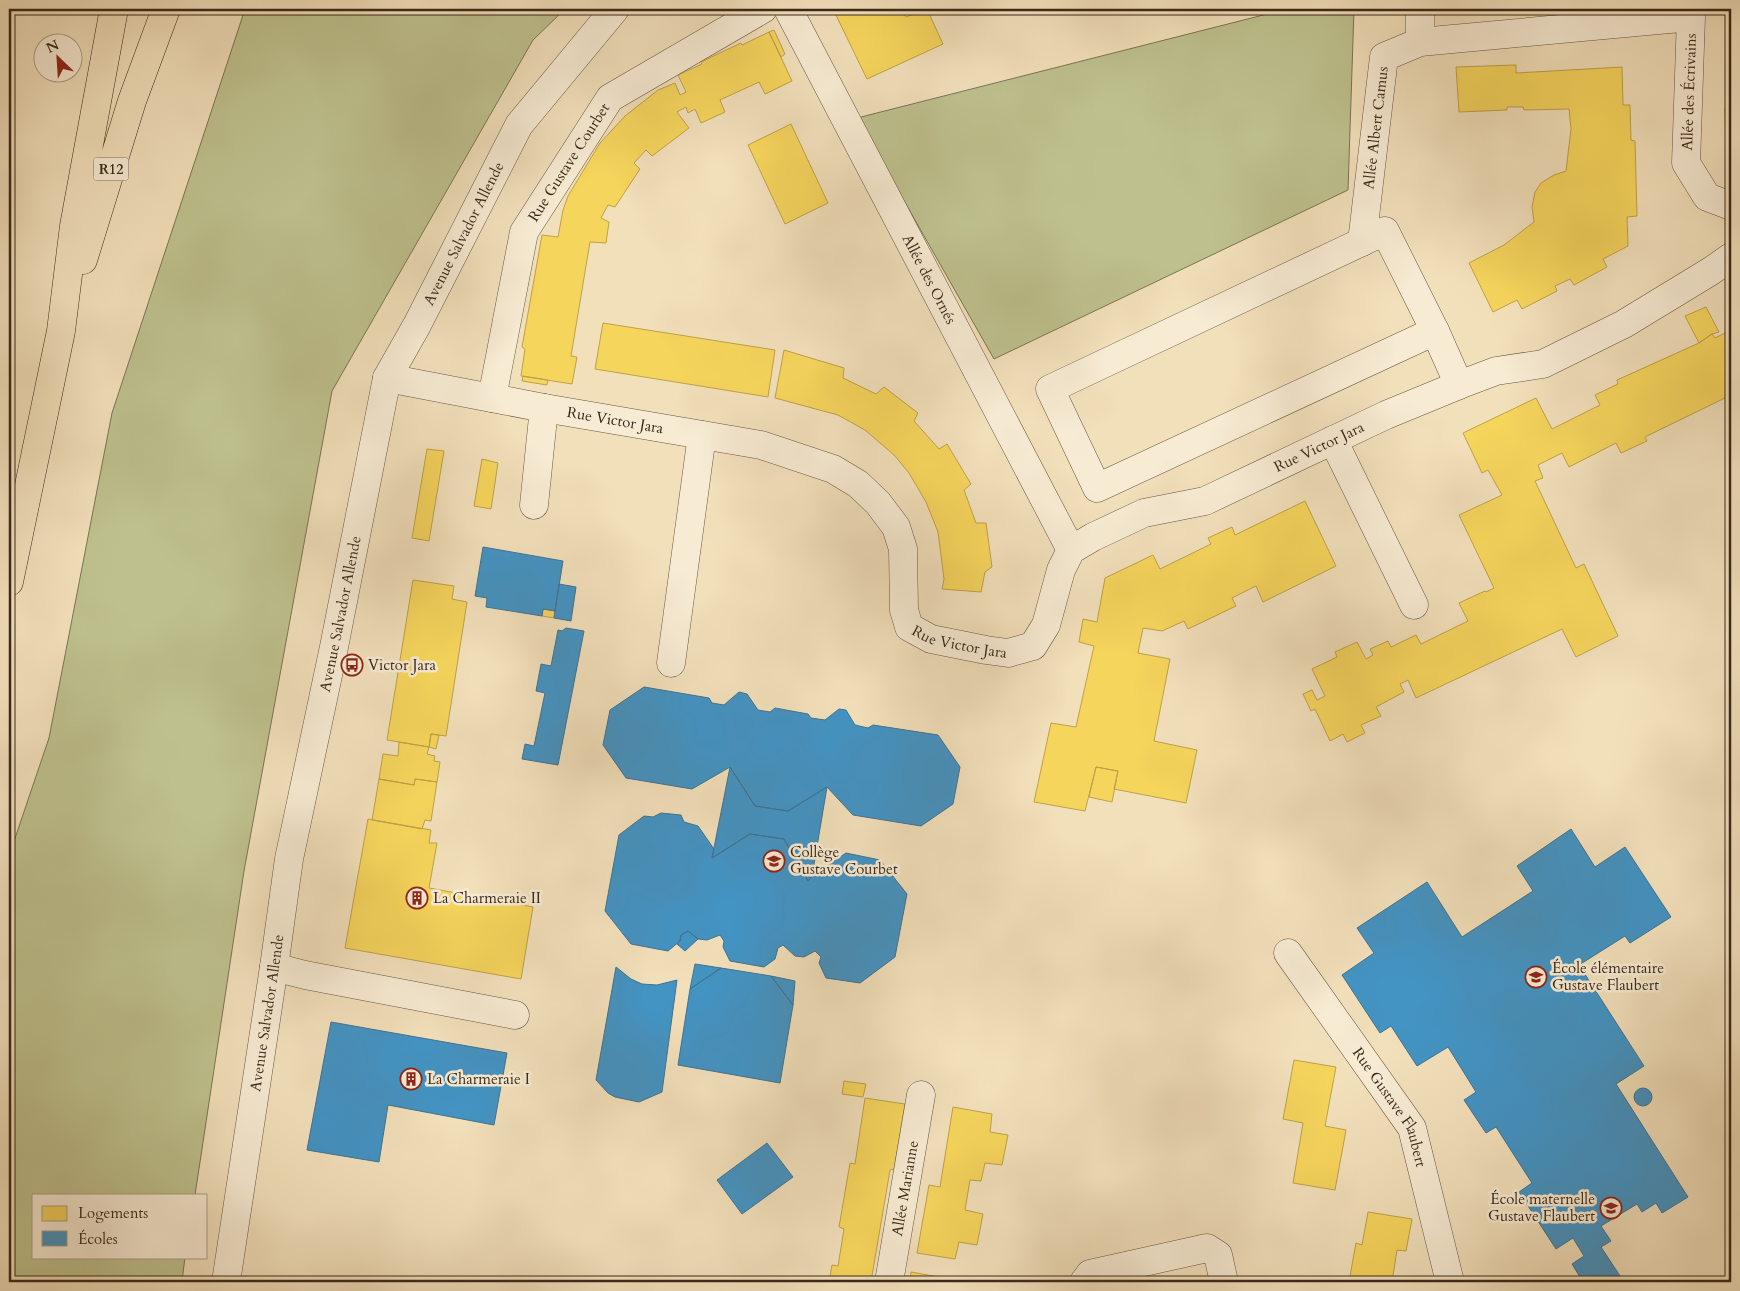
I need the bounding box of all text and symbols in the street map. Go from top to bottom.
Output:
north arrow [32,32,82,82]
street label: Allée des Écrivains [1677,33,1701,151]
text: N [43,35,62,58]
street label: Allée Albert Camus [1358,65,1393,190]
street label: Rue Gustave Courbet [523,99,614,225]
road number: R12 [94,157,128,180]
street label: Avenue Salvador Allende [419,158,509,309]
street label: Allée des Ornés [898,231,961,328]
street label: Rue Victor Jara [565,402,665,438]
street label: Rue Victor Jara [1271,417,1368,477]
street label: Avenue Salvador Allende [315,534,366,694]
street label: Rue Victor Jara [908,621,1009,663]
bus stop icon: Victor Jara [340,653,364,677]
place label: Victor Jara [368,655,436,675]
place label: Collège Gustave Courbet [790,842,898,879]
school or university icon: Collège Gustave Courbet [762,849,786,873]
building icon: La Charmeraie II [405,886,429,910]
place label: La Charmeraie II [433,888,541,908]
street label: Avenue Salvador Allende [245,933,288,1093]
place label: École élémentaire Gustave Flaubert [1552,958,1664,995]
school or university icon: École élémentaire Gustave Flaubert [1524,965,1548,989]
street label: Rue Gustave Flaubert [1348,1043,1431,1169]
building icon: La Charmeraie I [399,1067,423,1091]
place label: La Charmeraie I [427,1069,530,1089]
street label: Allée Marianne [887,1139,923,1238]
place label: École maternelle Gustave Flaubert [1488,1189,1595,1226]
legend [32,1194,208,1258]
school or university icon: École maternelle Gustave Flaubert [1599,1196,1623,1220]
text: Logements [78,1203,148,1223]
text: Écoles [78,1229,118,1249]

